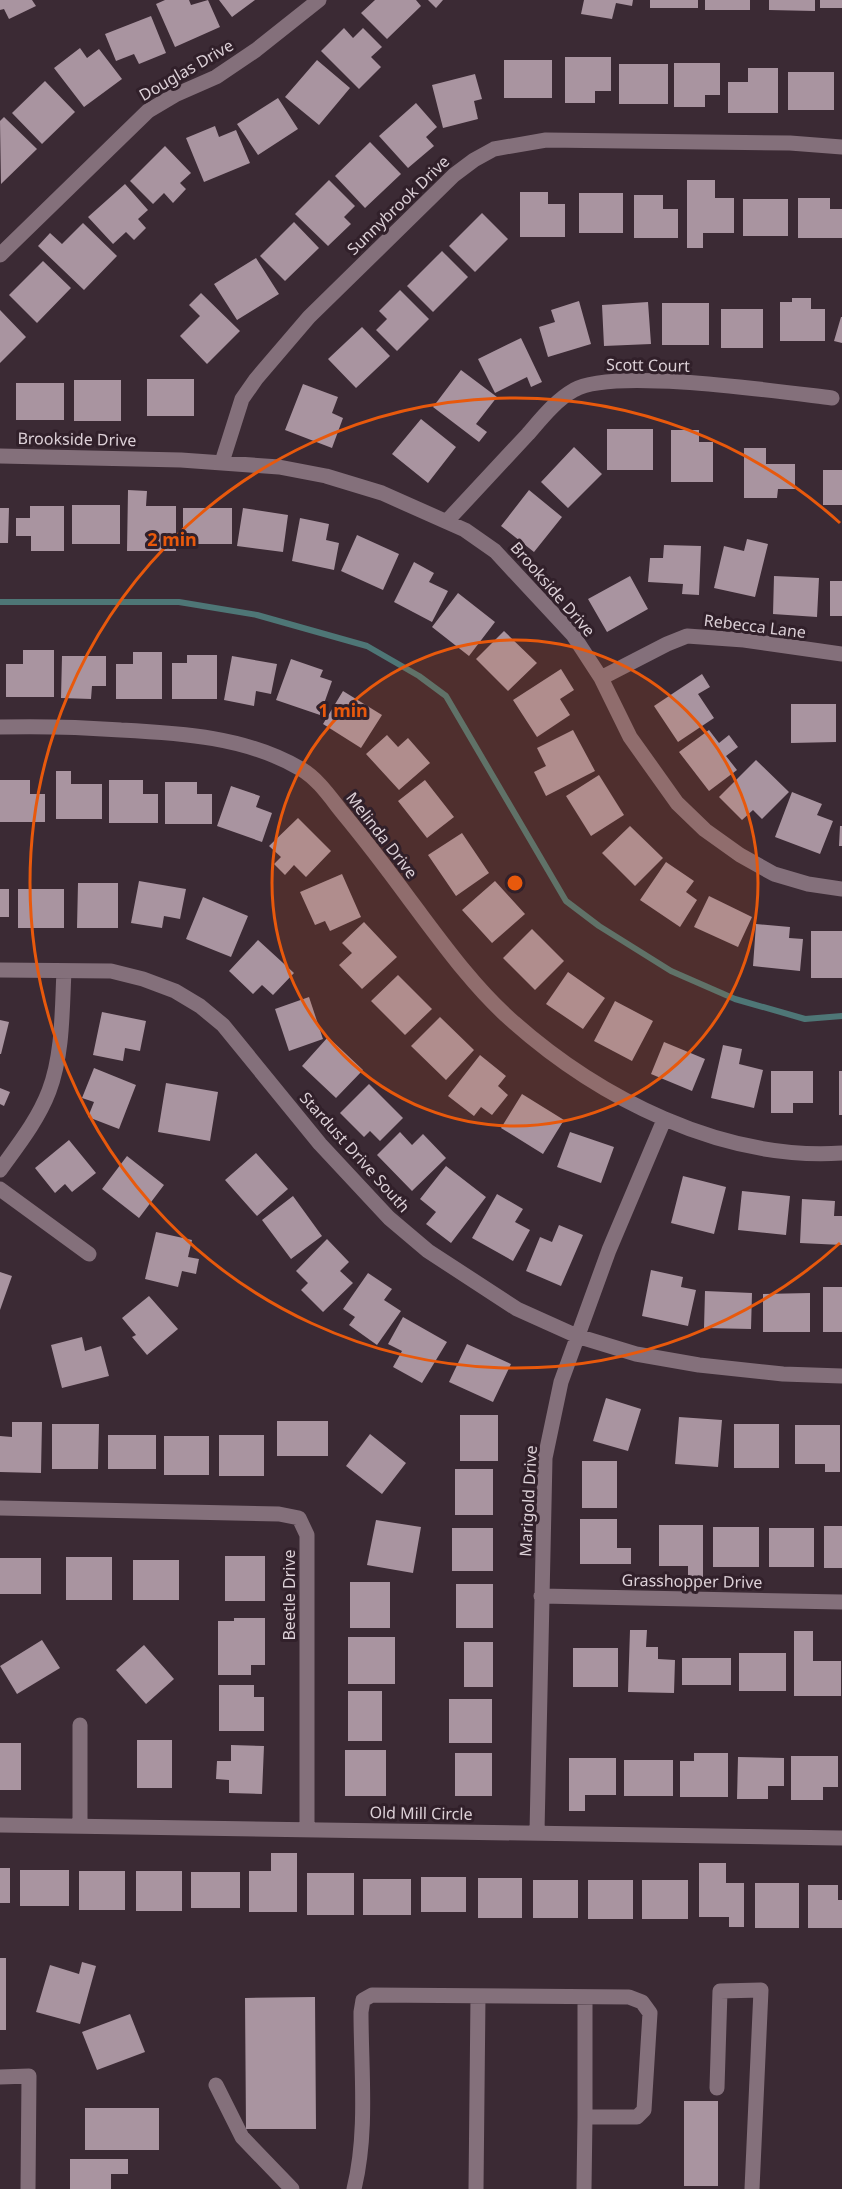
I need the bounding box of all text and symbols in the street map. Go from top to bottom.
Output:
street label: Douglas Drive [135,34,237,106]
street label: Sunnybrook Drive [342,150,454,260]
street label: Scott Court [606,353,690,377]
street label: Brookside Drive [17,427,137,451]
text: 2 min [147,527,197,551]
street label: Brookside Drive [506,537,600,641]
street label: Rebecca Lane [703,609,807,643]
text: 1 min [318,698,368,722]
street label: Melinda Drive [341,787,423,883]
centre of rings [505,873,525,893]
street label: Stardust Drive South [295,1087,415,1217]
street label: Marigold Drive [514,1445,542,1557]
street label: Beetle Drive [278,1549,300,1641]
street label: Grasshopper Drive [621,1569,763,1593]
street label: Old Mill Circle [369,1801,473,1825]

